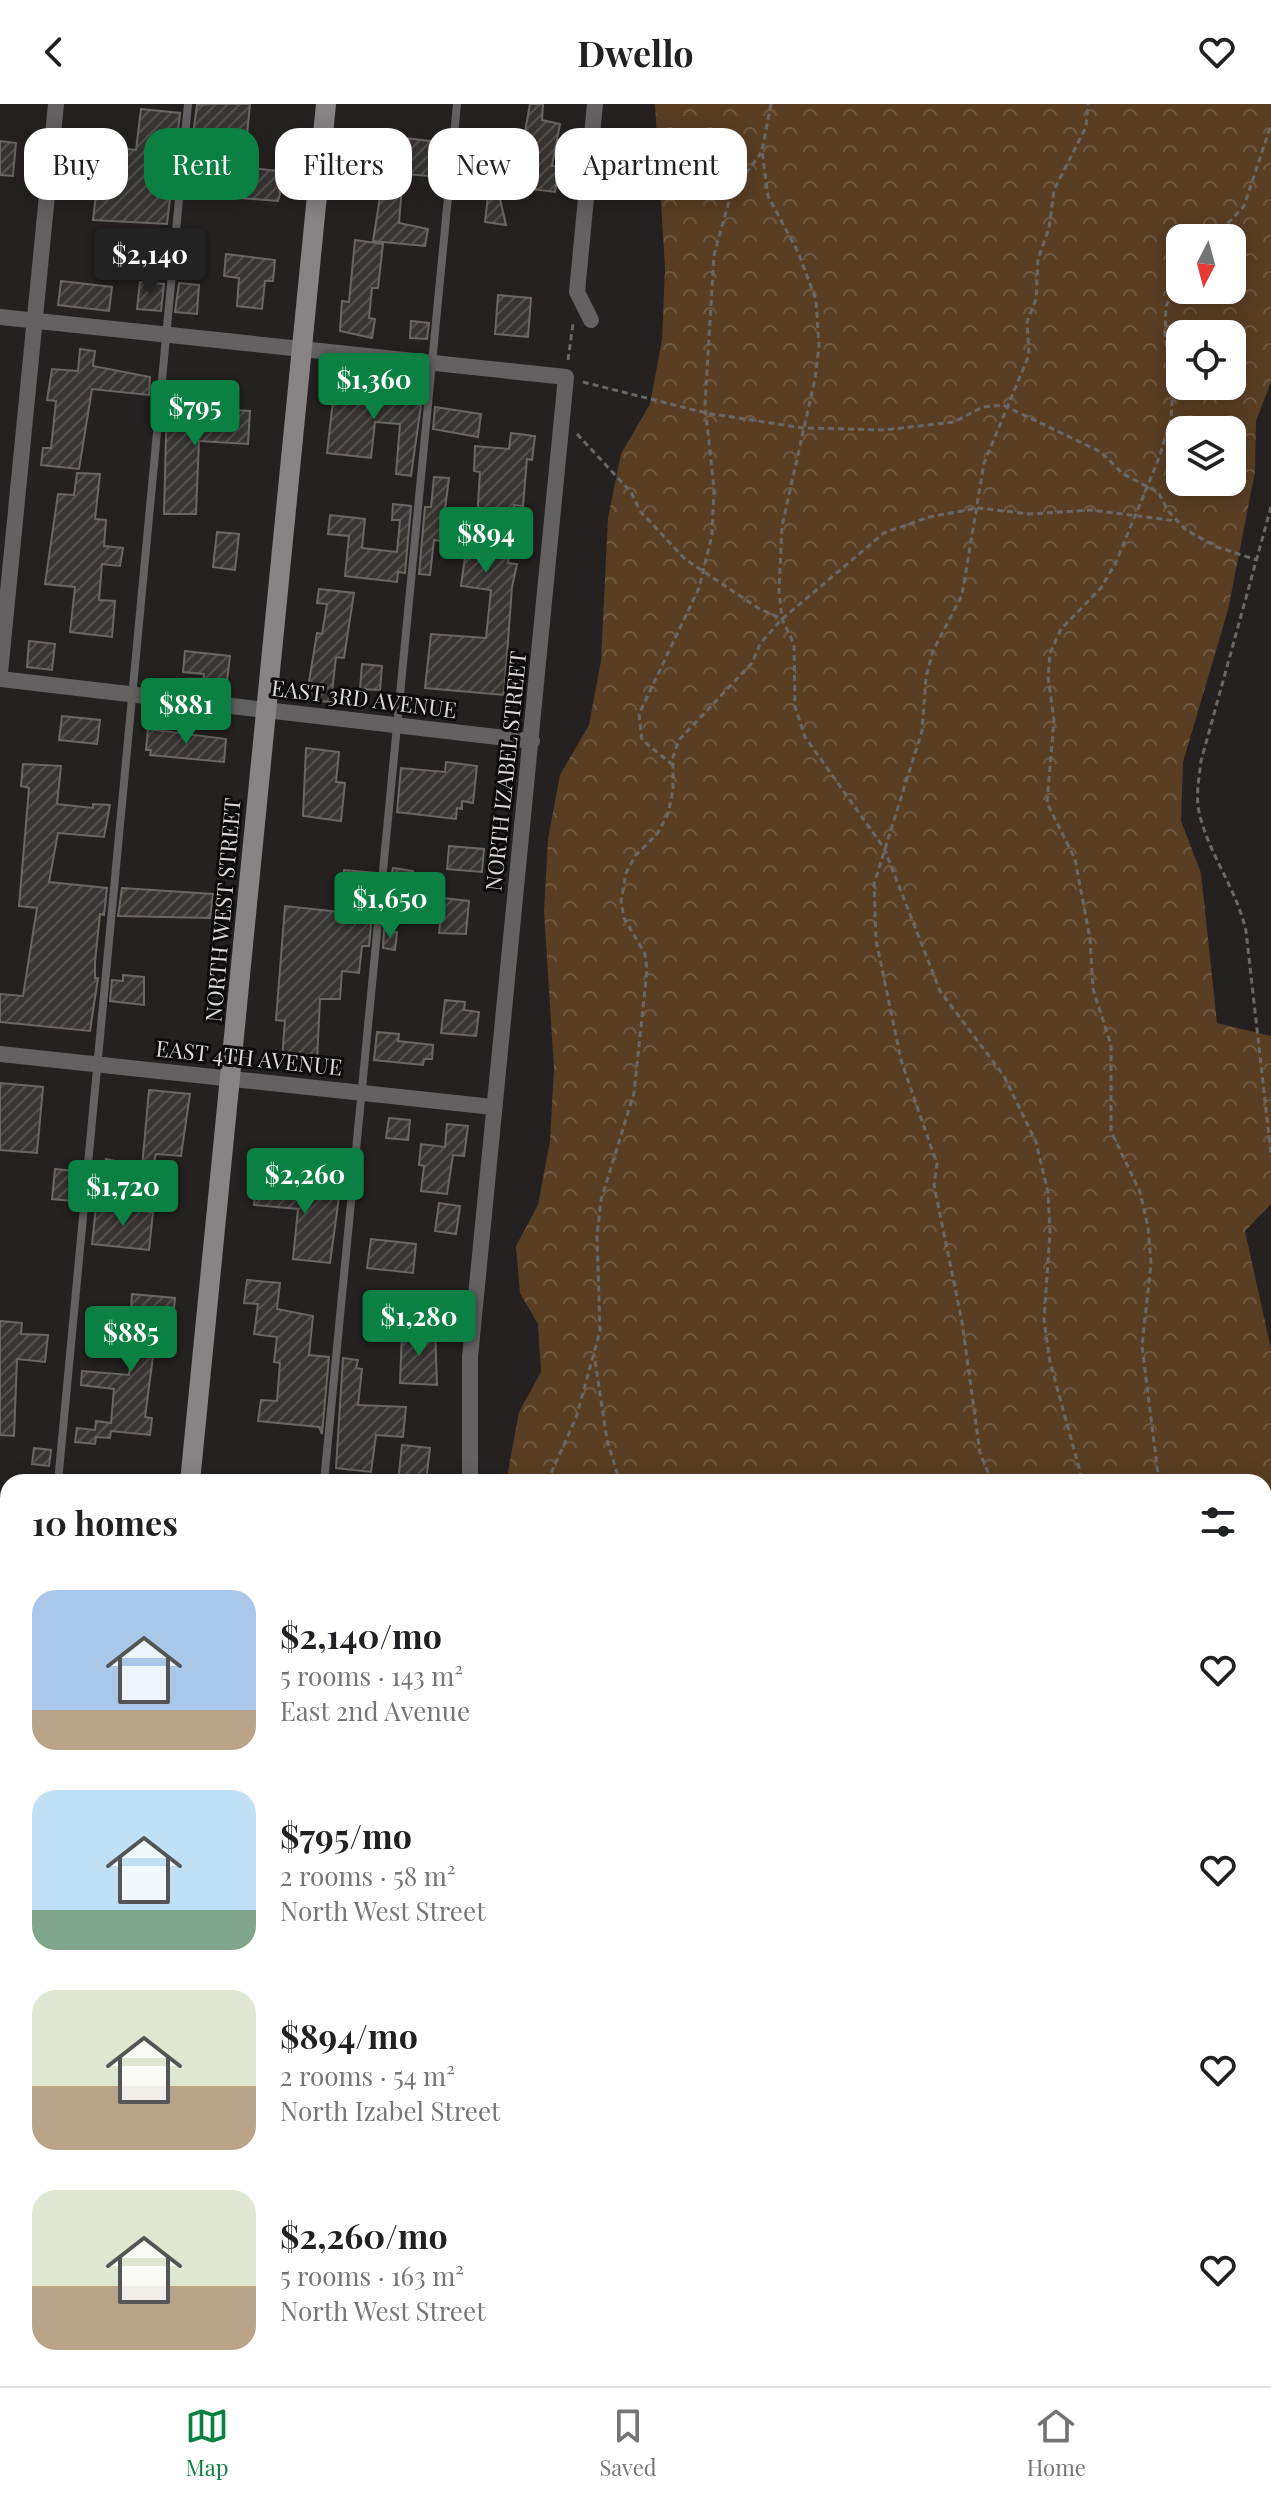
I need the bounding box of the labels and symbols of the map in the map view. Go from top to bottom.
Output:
north arrow [1166,224,1246,304]
pin: $2,140 [85,228,215,296]
pin: $1,360 [309,353,439,421]
pin: $795 [148,380,242,448]
pin: $894 [439,507,533,575]
street label: NORTH IZABEL STREET [477,649,533,892]
street label: EAST 3RD AVENUE [270,672,459,724]
pin: $881 [139,678,233,746]
street label: NORTH WEST STREET [197,796,247,1023]
pin: $1,650 [325,872,455,940]
street label: EAST 4TH AVENUE [154,1032,344,1082]
pin: $2,260 [240,1148,370,1216]
pin: $1,720 [58,1160,188,1228]
pin: $1,280 [354,1290,484,1358]
pin: $885 [84,1306,178,1374]

